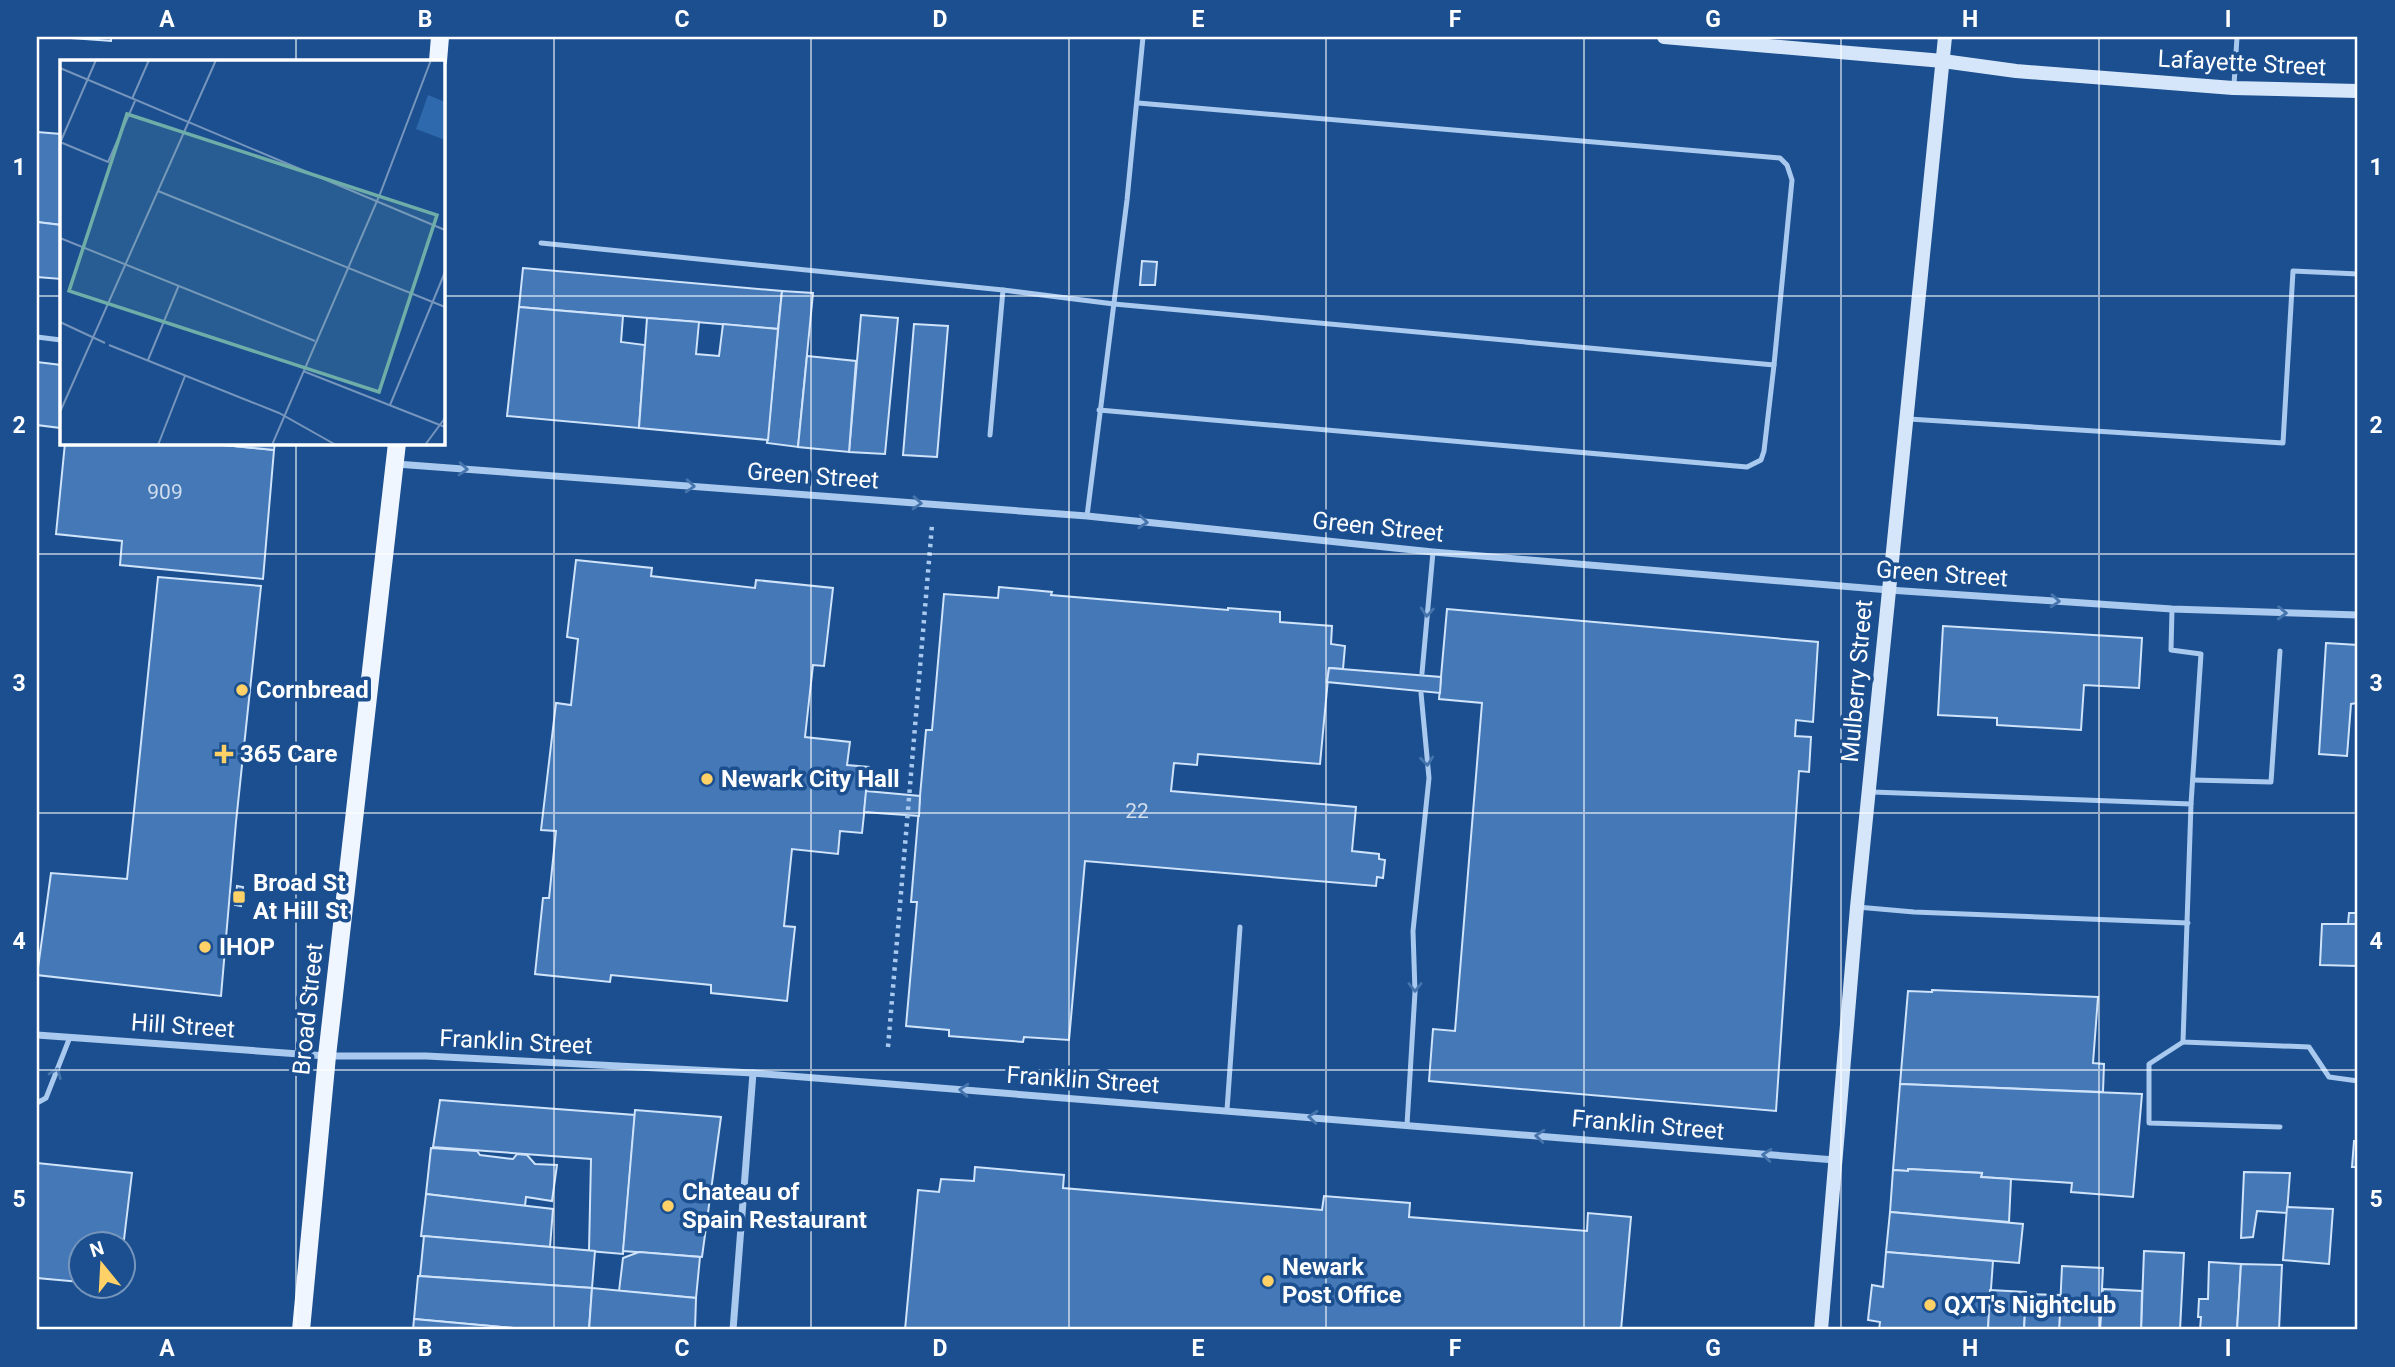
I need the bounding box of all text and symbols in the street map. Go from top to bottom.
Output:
text: A [159,6,175,33]
text: B [418,6,432,33]
text: C [674,6,690,33]
text: D [933,6,947,33]
text: E [1192,6,1205,33]
text: F [1449,6,1462,33]
text: G [1705,6,1721,33]
text: H [1962,6,1978,33]
text: I [2225,6,2231,33]
street label: Lafayette Street [2157,45,2327,81]
inset map [60,60,444,444]
text: 1 [12,154,26,181]
text: 1 [2369,154,2383,181]
text: 2 [12,412,26,439]
text: 2 [2369,412,2383,439]
street label: Green Street [746,457,880,495]
one-way arrow [458,461,469,476]
one-way arrow [685,478,696,493]
house number: 909 [147,480,183,504]
one-way arrow [911,495,922,510]
street label: Green Street [1311,506,1445,548]
one-way arrow [1138,514,1149,529]
street label: Green Street [1875,555,2009,593]
one-way arrow [2050,593,2061,608]
street label: Mulberry Street [1836,598,1878,764]
one-way arrow [2277,605,2288,620]
one-way arrow [1420,607,1435,618]
text: 3 [12,670,26,697]
text: 3 [2369,670,2383,697]
place label: Cornbread [256,676,369,704]
marker: Cornbread [234,682,250,698]
place label: 365 Care [240,740,337,768]
marker: 365 Care [214,744,234,764]
one-way arrow [1420,755,1435,767]
place label: Newark City Hall [721,765,900,793]
marker: Newark City Hall [699,771,715,787]
house number: 22 [1125,799,1149,823]
place label: Broad St At Hill St [253,869,348,925]
marker: Broad St At Hill St [231,889,247,905]
text: 4 [12,928,26,955]
text: 4 [2369,928,2383,955]
place label: IHOP [219,933,275,961]
marker: IHOP [197,939,213,955]
street label: Broad Street [287,942,329,1076]
one-way arrow [1407,983,1423,993]
street label: Hill Street [130,1008,236,1044]
street label: Franklin Street [439,1024,593,1060]
street label: Franklin Street [1006,1061,1161,1099]
one-way arrow [48,1067,62,1079]
one-way arrow [959,1083,970,1098]
street label: Franklin Street [1570,1104,1726,1146]
one-way arrow [1307,1110,1318,1125]
one-way arrow [1534,1129,1545,1144]
one-way arrow [1761,1148,1772,1163]
place label: Chateau of Spain Restaurant [682,1178,867,1234]
text: 5 [12,1186,26,1213]
text: 5 [2369,1186,2383,1213]
marker: Chateau of Spain Restaurant [660,1198,676,1214]
north arrow [66,1230,136,1300]
text: N [87,1236,107,1262]
place label: Newark Post Office [1282,1253,1402,1309]
marker: Newark Post Office [1260,1273,1276,1289]
place label: QXT's Nightclub [1944,1291,2116,1319]
marker: QXT's Nightclub [1922,1297,1938,1313]
text: A [159,1335,175,1362]
text: B [418,1335,432,1362]
text: C [674,1335,690,1362]
text: D [933,1335,947,1362]
text: E [1192,1335,1205,1362]
text: F [1449,1335,1462,1362]
text: G [1705,1335,1721,1362]
text: H [1962,1335,1978,1362]
text: I [2225,1335,2231,1362]

